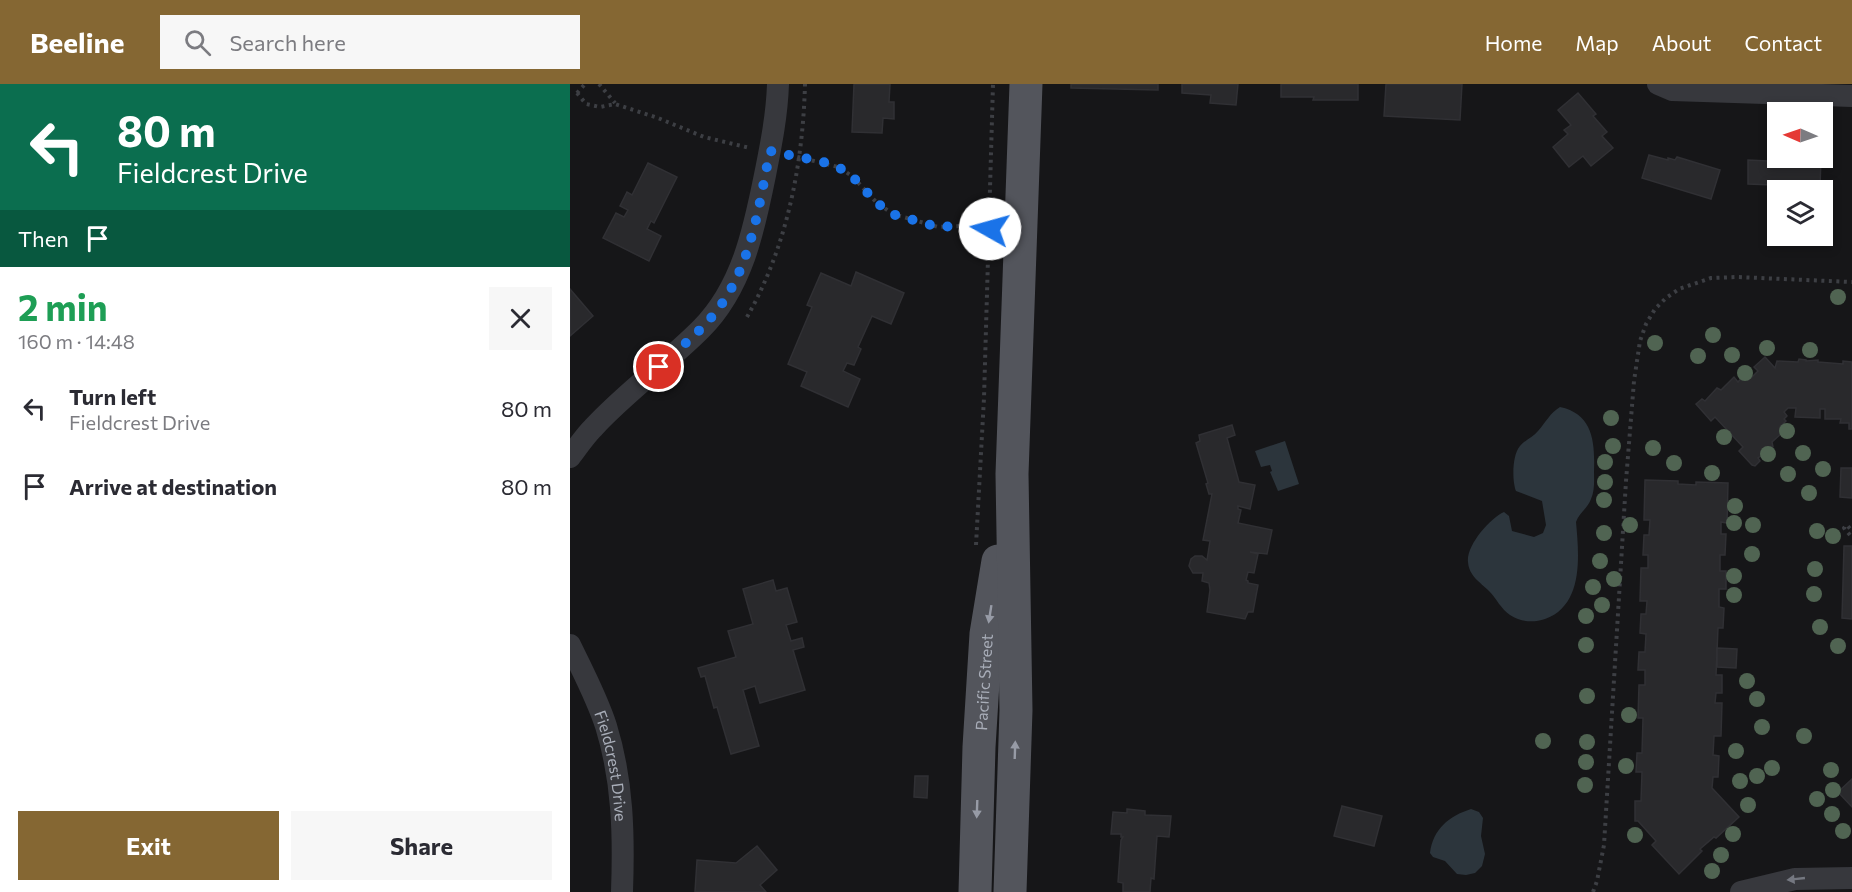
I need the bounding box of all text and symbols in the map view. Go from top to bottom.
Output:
search box [160,15,580,69]
text: Beeline [30,25,124,59]
icon: search [181,26,214,59]
text: Search here [229,29,346,56]
text: Home [1485,30,1542,55]
text: Map [1575,30,1619,55]
text: About [1652,30,1711,55]
text: Contact [1744,30,1822,55]
north arrow [1767,102,1833,168]
map controls [1767,102,1833,246]
text: 80 m [117,104,216,156]
icon: left [18,108,96,186]
text: Fieldcrest Drive [117,156,308,189]
button: layers [1767,180,1833,246]
position arrow [958,197,1022,261]
icon: arrive [81,222,114,255]
text: Then [18,225,69,252]
text: 2 min [18,284,108,328]
button: close [489,287,552,350]
text: 160 m · 14:48 [18,329,135,353]
pin [633,341,684,392]
icon: arrive [642,350,675,383]
text: Turn left [69,383,156,410]
icon: left [18,392,51,425]
text: 80 m [501,395,552,422]
text: Fieldcrest Drive [69,410,210,434]
icon: arrive [18,470,51,503]
text: Arrive at destination [69,473,277,500]
text: 80 m [501,473,552,500]
one-way arrow [985,605,994,624]
street label: Pacific Street [971,633,996,731]
street label: Fieldcrest Drive [592,707,631,822]
one-way arrow [1010,740,1019,759]
one-way arrow [972,799,982,818]
button: Exit [18,811,279,880]
button: Share [291,811,552,880]
one-way arrow [1786,875,1805,884]

